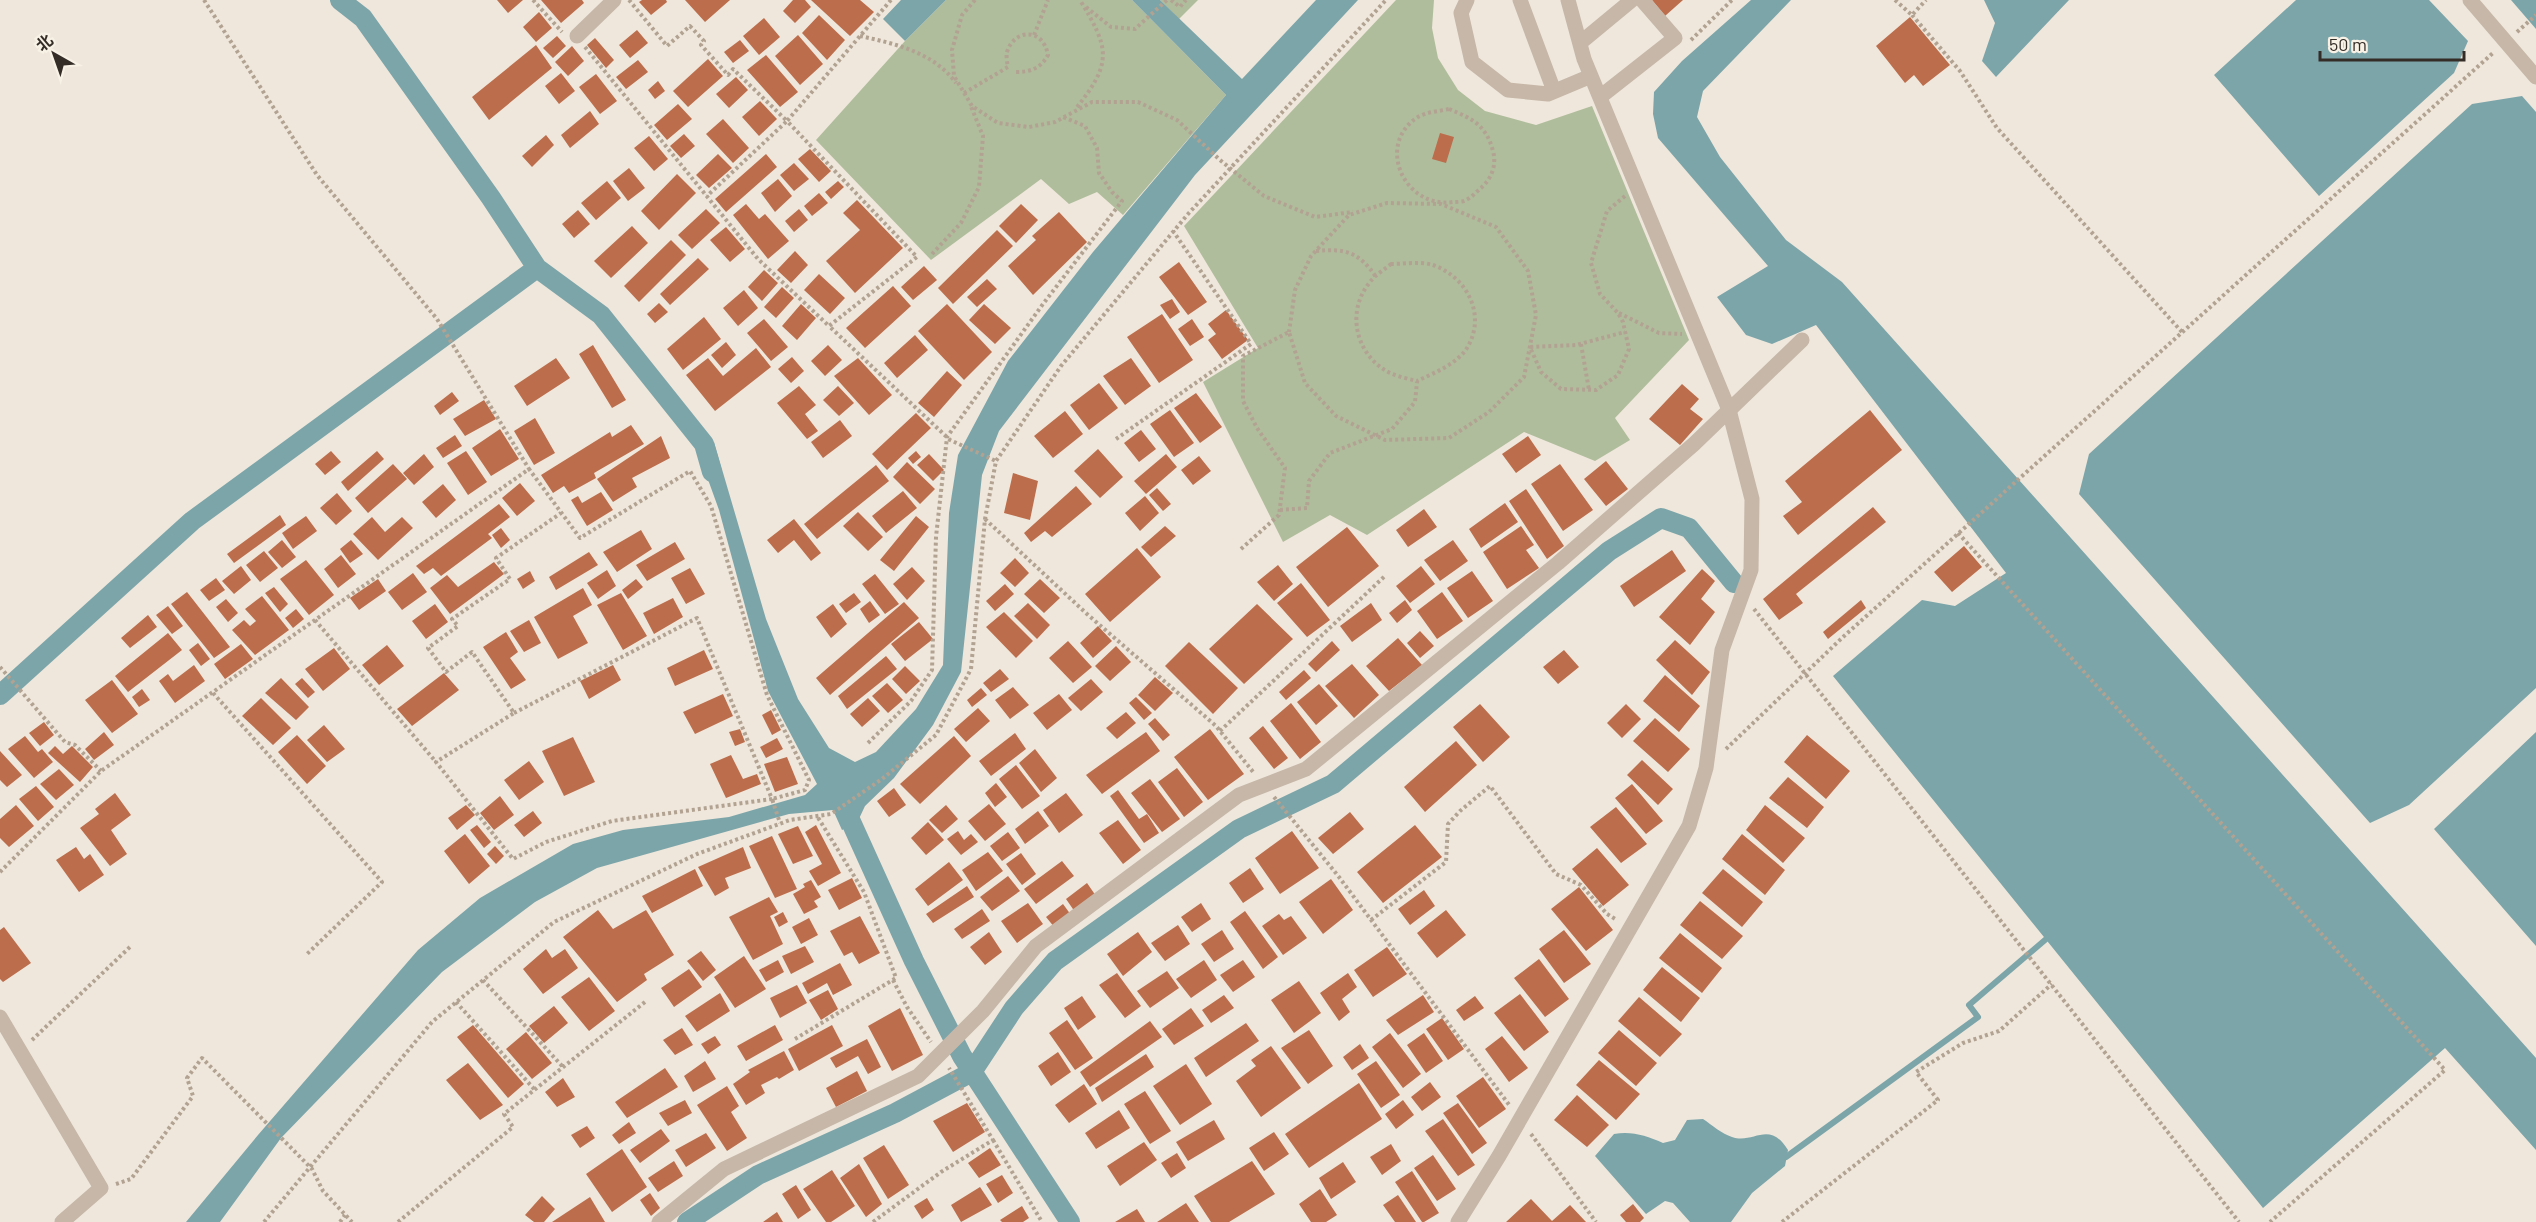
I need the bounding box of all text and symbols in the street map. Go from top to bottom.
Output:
north arrow [24,24,84,84]
scale bar [2320,24,2464,62]
text: 北 [32,30,56,55]
text: 50 m [2329,33,2367,55]

